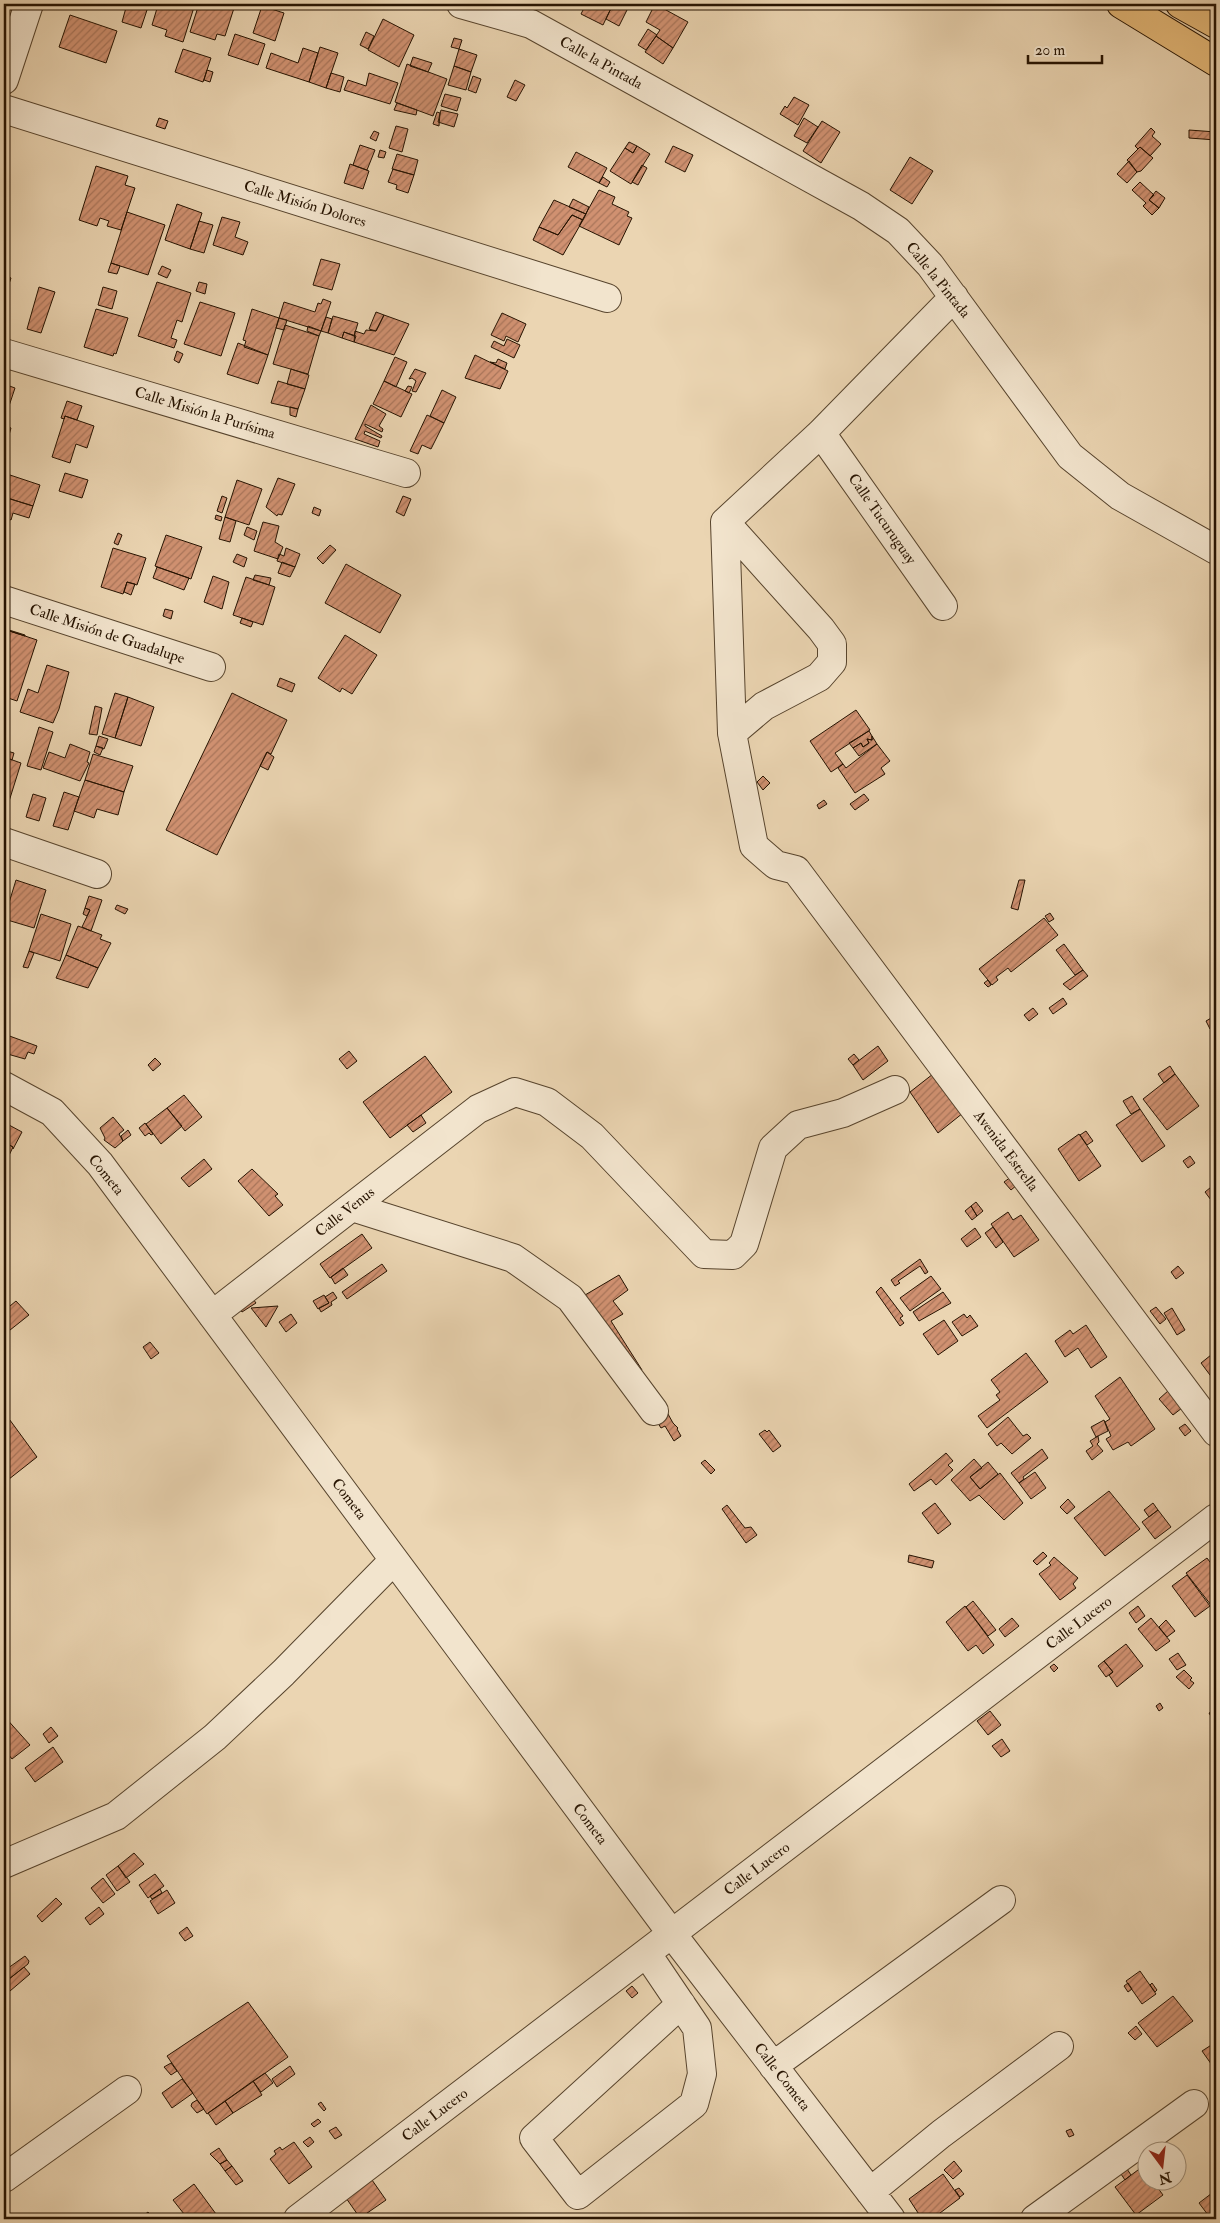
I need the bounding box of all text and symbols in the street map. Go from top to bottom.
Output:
street label: Calle la Pintada [556,32,647,94]
scale bar [1028,32,1101,64]
text: 20 m [1035,41,1065,60]
street label: Calle Misión Dolores [241,176,369,232]
street label: Calle la Pintada [902,238,975,322]
street label: Calle Misión la Purísima [132,383,278,444]
street label: Calle Tucuruguay [844,470,921,568]
street label: Calle Misión de Guadalupe [27,600,187,669]
street label: Avenida Estrella [969,1106,1043,1196]
street label: Cometa [84,1151,129,1200]
street label: Calle Venus [311,1183,379,1241]
street label: Cometa [327,1474,371,1524]
street label: Calle Lucero [1042,1592,1116,1654]
street label: Cometa [568,1799,612,1849]
street label: Calle Lucero [720,1838,794,1900]
street label: Calle Cometa [750,2039,815,2116]
street label: Calle Lucero [398,2084,472,2146]
north arrow [1138,2140,1188,2190]
text: N [1157,2168,1174,2188]

